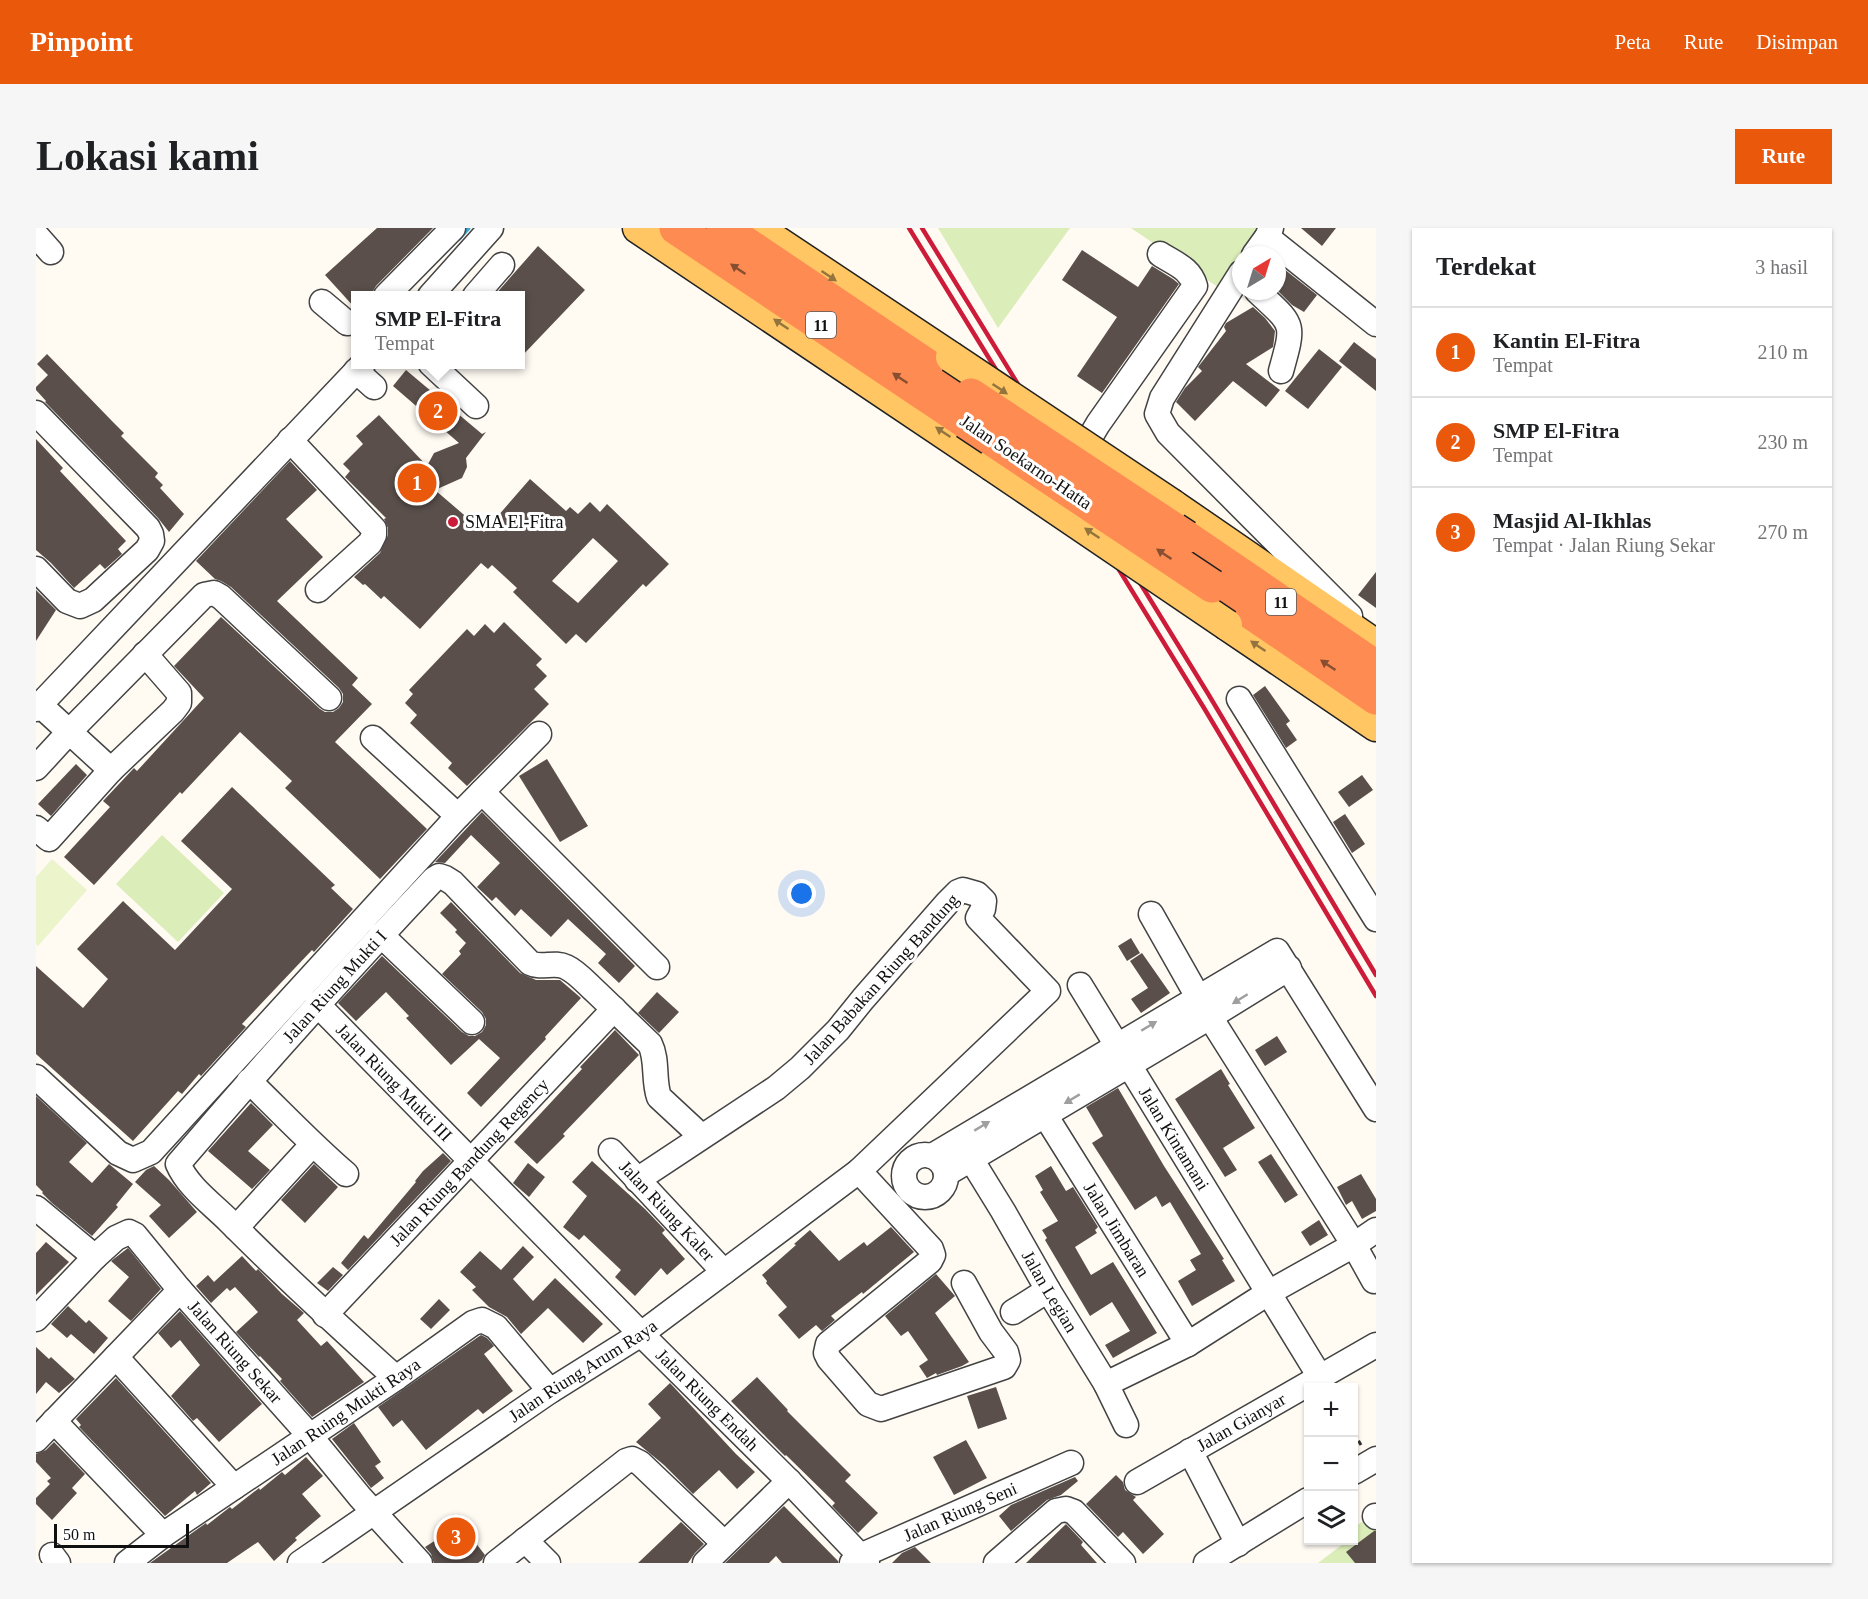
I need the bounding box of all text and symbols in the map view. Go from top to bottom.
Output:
text: Pinpoint [30,26,133,57]
text: Peta [1615,30,1651,54]
text: Rute [1684,30,1723,54]
text: Disimpan [1756,30,1838,54]
button: Rute [1735,129,1832,184]
text: Lokasi kami [36,133,259,179]
north arrow [1232,246,1286,300]
text: Terdekat [1436,252,1536,281]
text: 3 hasil [1755,256,1808,278]
one-way arrow [729,264,746,275]
one-way arrow [820,270,837,281]
popup [351,291,525,369]
text: SMP El-Fitra [375,306,501,331]
road number: 11 [806,312,836,338]
one-way arrow [772,318,789,329]
text: Kantin El-Fitra [1493,328,1640,353]
text: Tempat [375,332,434,354]
text: 1 [1451,341,1461,363]
text: 210 m [1757,341,1808,363]
text: Tempat [1493,354,1553,376]
one-way arrow [892,373,908,384]
one-way arrow [992,384,1008,395]
pin: 2 [418,388,458,434]
street label: Jalan Soekarno-Hatta [956,411,1096,513]
text: SMP El-Fitra [1493,418,1619,443]
one-way arrow [934,427,951,438]
text: 2 [1451,431,1461,453]
text: 230 m [1757,431,1808,453]
text: Tempat [1493,444,1553,466]
pin: 1 [398,460,436,506]
text: Masjid Al-Ikhlas [1493,508,1651,533]
place label: SMA El-Fitra [465,512,564,532]
marker: SMA El-Fitra [446,515,460,529]
text: 3 [1451,521,1461,543]
text: 270 m [1757,521,1808,543]
one-way arrow [1084,528,1100,539]
text: Tempat · Jalan Riung Sekar [1493,534,1715,556]
one-way arrow [1156,548,1172,560]
road number: 11 [1266,589,1296,615]
one-way arrow [1250,641,1266,652]
one-way arrow [1320,659,1336,671]
your location [787,879,816,908]
street label: Jalan Babakan Riung Bandung [799,890,963,1068]
street label: Jalan Riung Mukti I [279,926,391,1047]
one-way arrow [1231,993,1248,1004]
street label: Jalan Riung Mukti III [332,1020,456,1145]
one-way arrow [1141,1020,1157,1031]
street label: Jalan Riung Bandung Regency [386,1075,553,1250]
street label: Jalan Kintamani [1135,1083,1213,1194]
one-way arrow [1063,1094,1080,1104]
one-way arrow [974,1120,990,1131]
street label: Jalan Riung Kaler [615,1157,719,1265]
street label: Jalan Jimbaran [1080,1179,1153,1280]
street label: Jalan Legian [1018,1247,1082,1336]
street label: Jalan Riung Sekar [184,1296,286,1408]
street label: Jalan Riung Arum Raya [505,1316,661,1426]
street label: Jalan Riung Endah [652,1345,763,1455]
street label: Jalan Ruing Mukti Raya [267,1354,424,1469]
map controls [1304,1383,1358,1545]
button: + [1304,1383,1358,1437]
street label: Jalan Gianyar [1193,1389,1289,1456]
button: − [1304,1437,1358,1491]
street label: Jalan Riung Seni [900,1478,1020,1546]
button: layers [1304,1491,1358,1545]
pin: 3 [436,1514,476,1560]
scale bar [54,1521,189,1548]
text: 50 m [63,1526,95,1543]

